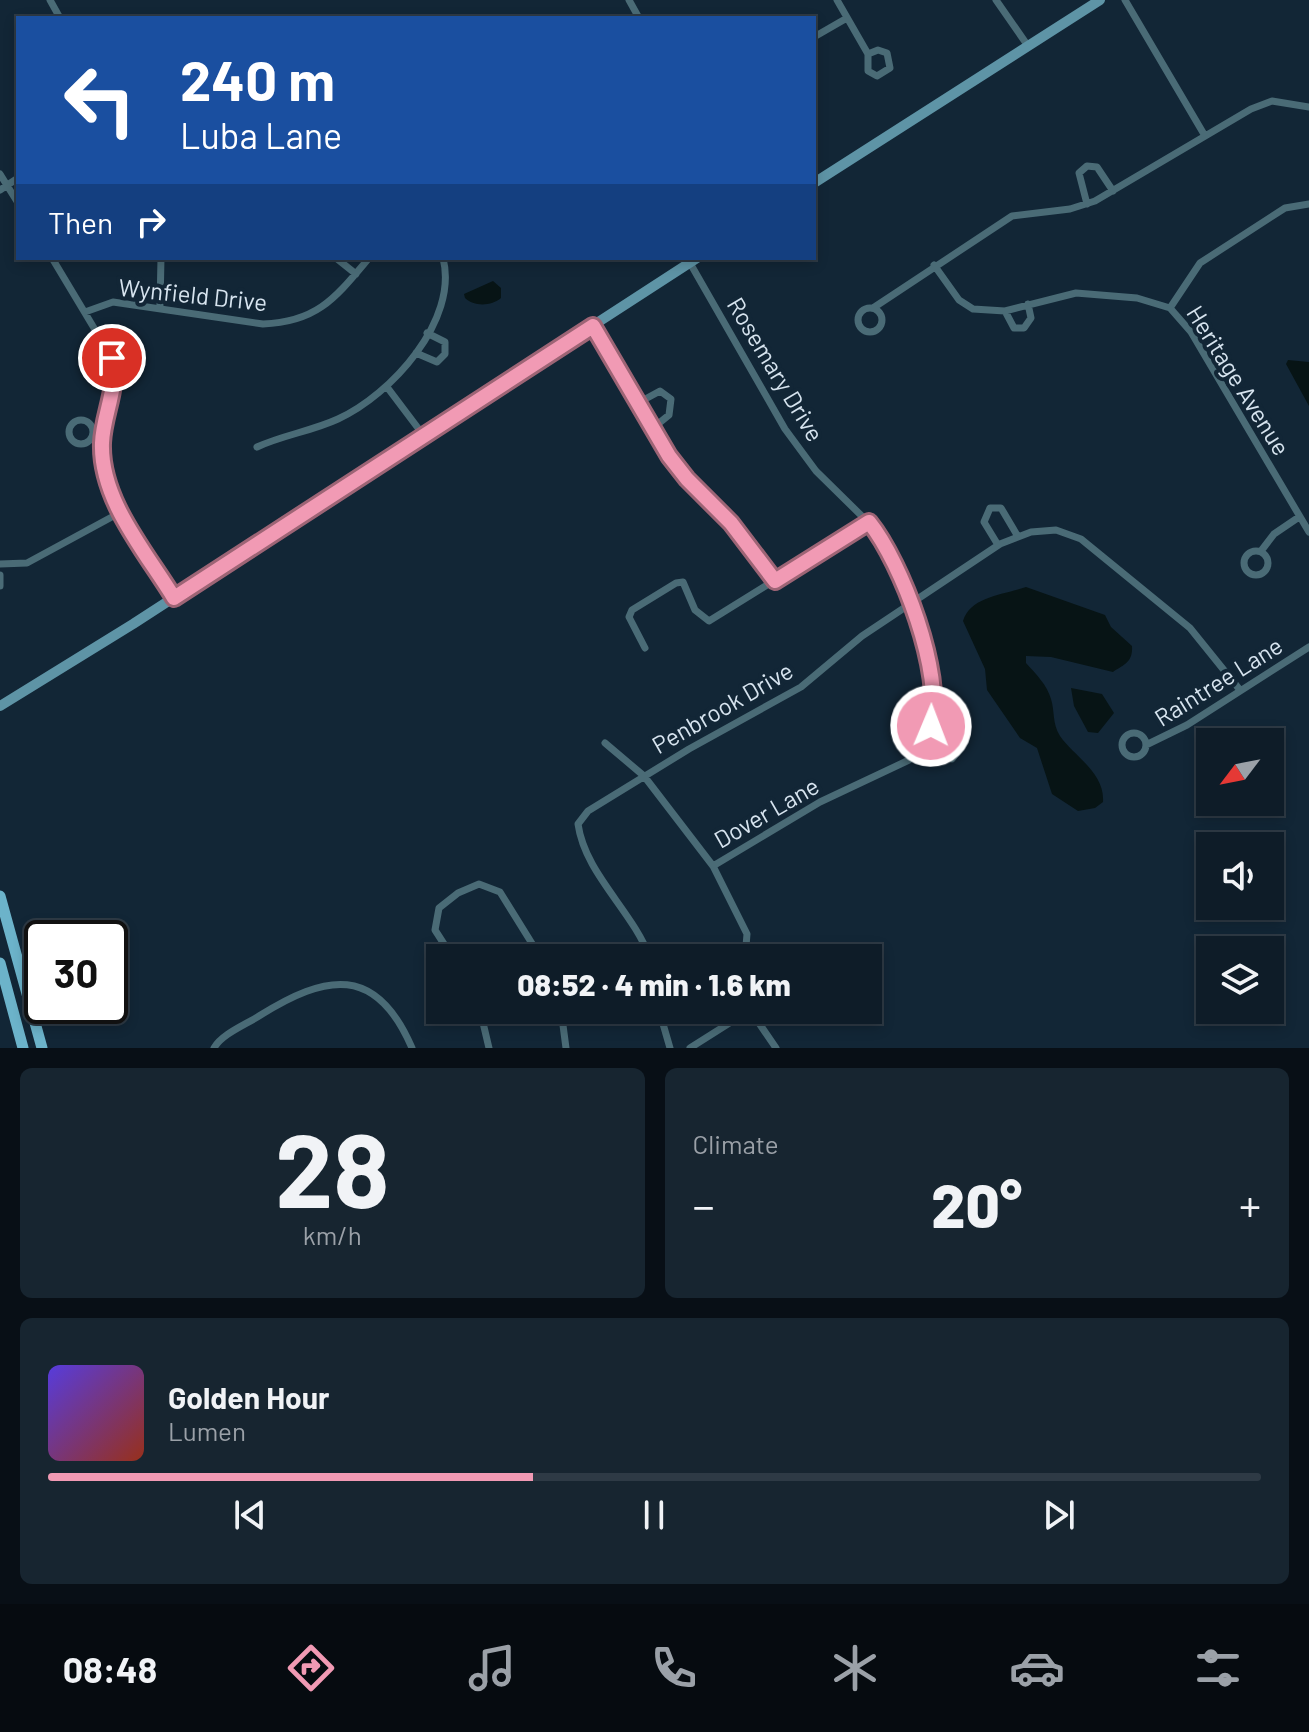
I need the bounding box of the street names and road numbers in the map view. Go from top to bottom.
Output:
street label: Wynfield Drive [117,272,269,316]
street label: Rosemary Drive [722,292,830,446]
street label: Heritage Avenue [1181,300,1297,460]
street label: Raintree Lane [1149,630,1287,732]
street label: Penbrook Drive [646,655,798,759]
street label: Dover Lane [708,770,824,854]

